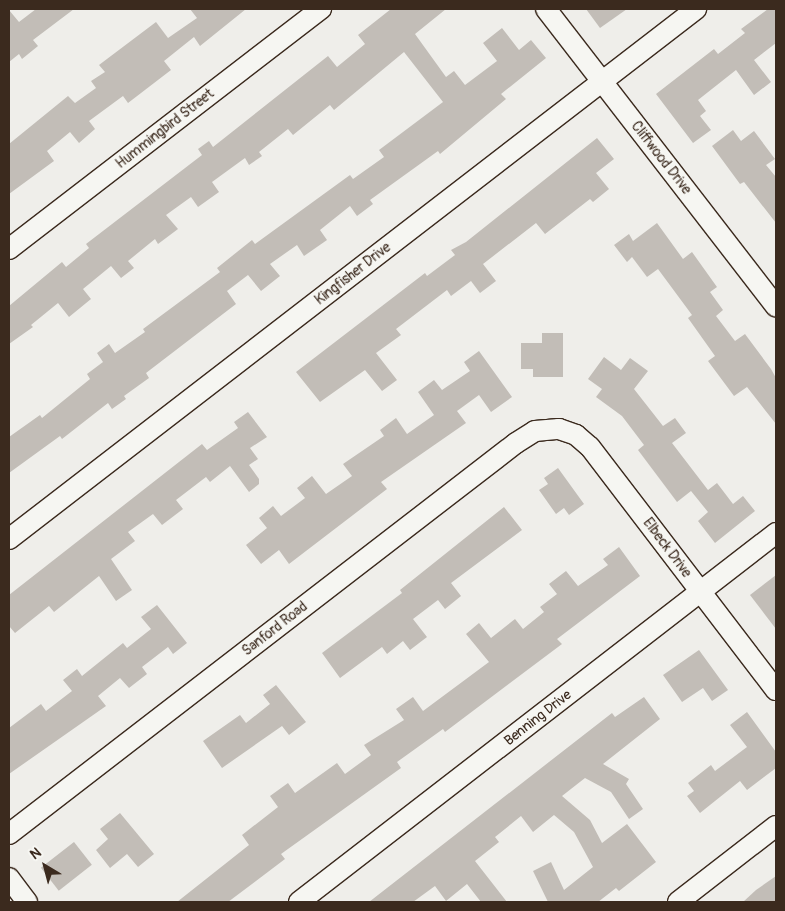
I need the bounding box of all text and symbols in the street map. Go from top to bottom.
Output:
street label: Hummingbird Street [113,86,217,172]
street label: Cliffwood Drive [627,118,695,198]
street label: Kingfisher Drive [312,239,394,309]
street label: Elbeck Drive [639,515,695,581]
street label: Sanford Road [239,598,311,660]
street label: Benning Drive [501,687,575,749]
north arrow [20,841,70,891]
text: N [27,844,45,863]

